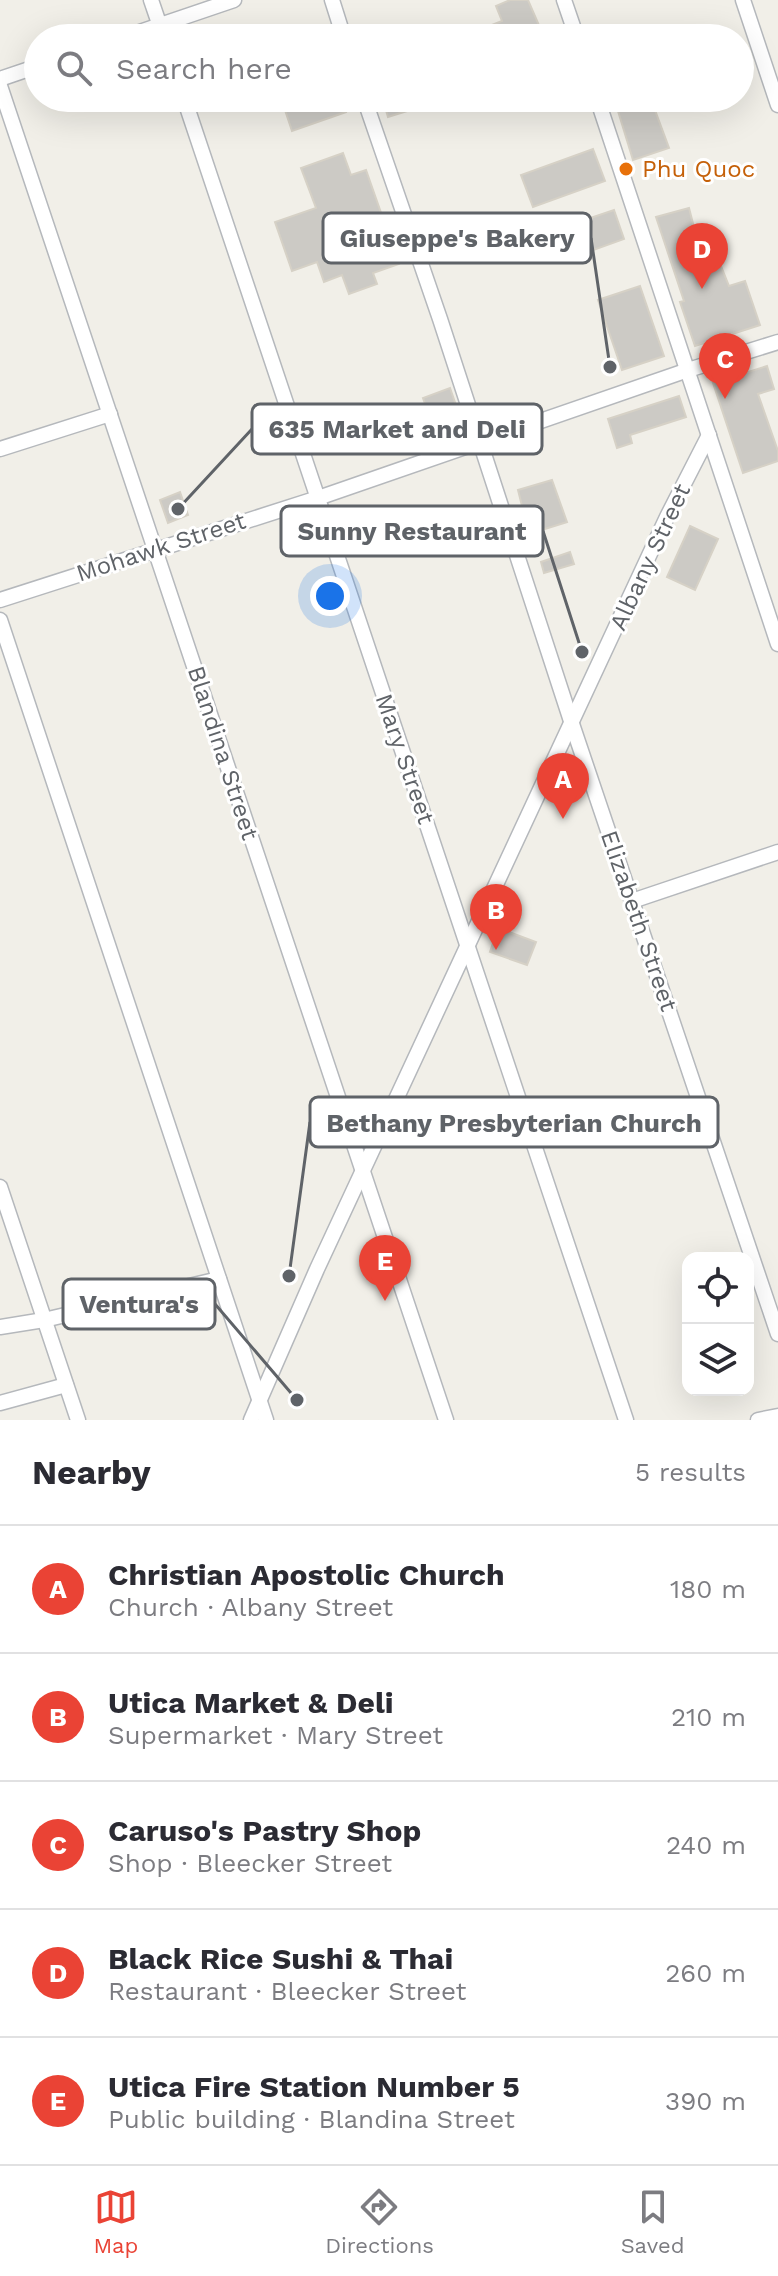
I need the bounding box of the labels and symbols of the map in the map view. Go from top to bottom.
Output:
place label: Phu Quoc [642,155,755,183]
marker: Phu Quoc [617,160,635,178]
callout: Giuseppe's Bakery [323,213,591,263]
text: Giuseppe's Bakery [339,223,575,253]
pin: D [676,223,728,289]
pin: C [699,333,751,399]
callout: 635 Market and Deli [252,404,542,454]
text: 635 Market and Deli [268,414,526,444]
street label: Albany Street [604,479,696,635]
street label: Mohawk Street [73,506,249,588]
callout: Sunny Restaurant [281,506,543,556]
text: Sunny Restaurant [298,516,527,546]
your location [310,576,350,616]
street label: Blandina Street [182,663,264,843]
street label: Mary Street [370,690,440,828]
pin: A [537,753,589,819]
street label: Elizabeth Street [595,827,683,1015]
pin: B [470,884,522,950]
callout: Bethany Presbyterian Church [310,1097,718,1147]
text: Bethany Presbyterian Church [326,1108,702,1138]
pin: E [359,1235,411,1301]
callout: Ventura's [63,1279,215,1329]
text: Ventura's [79,1289,199,1319]

